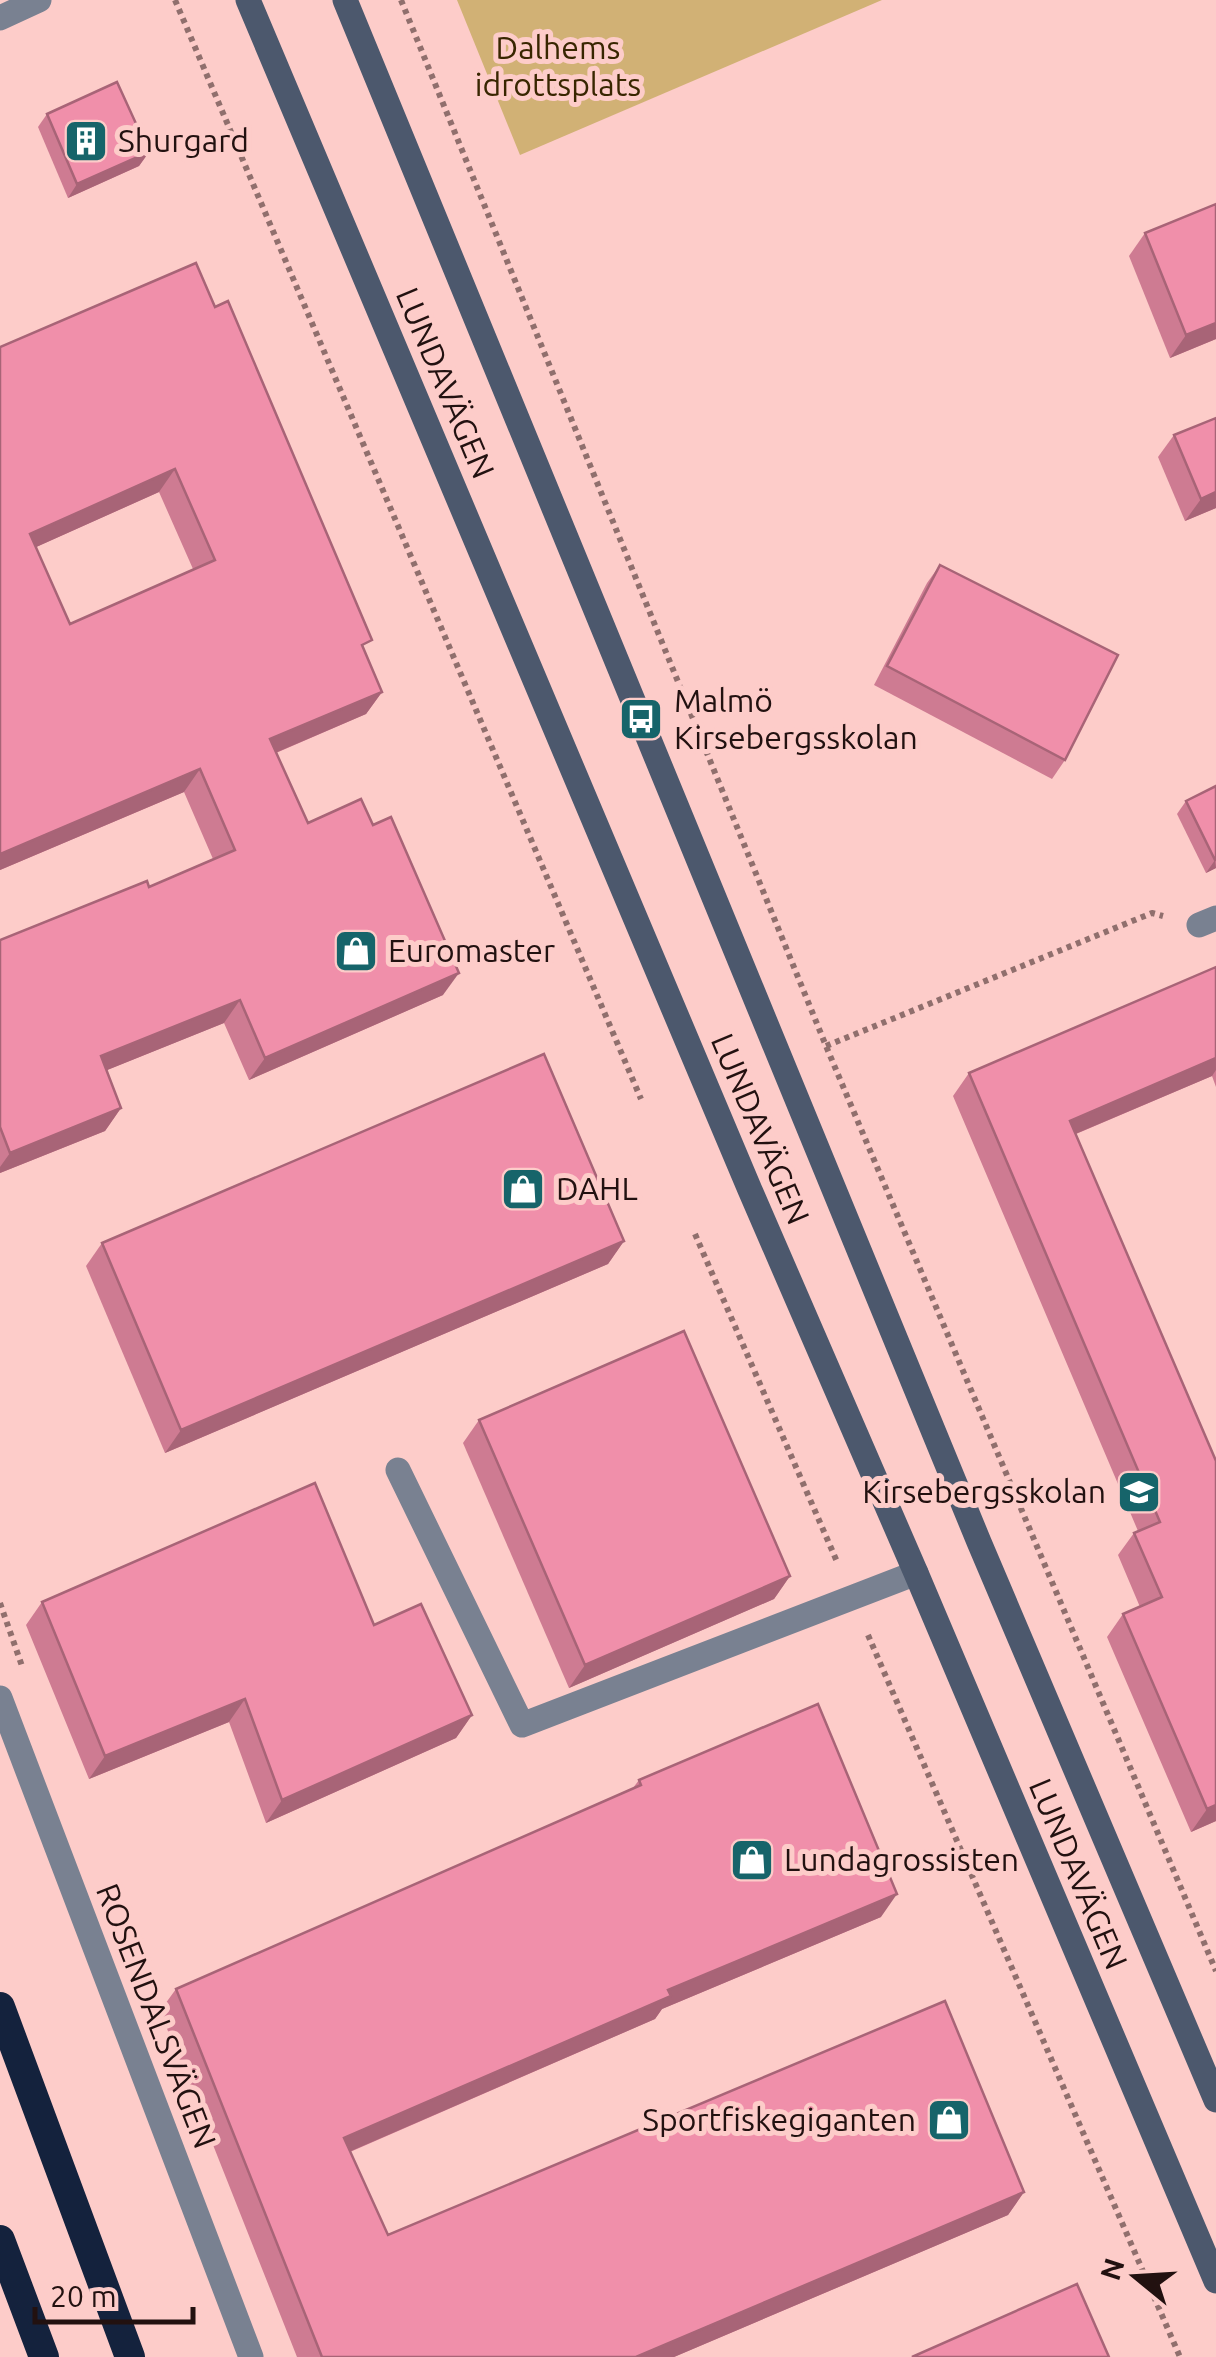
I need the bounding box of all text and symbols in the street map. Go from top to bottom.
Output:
park label: Dalhems idrottsplats [475,29,641,102]
building icon: Shurgard [63,118,109,164]
place label: Shurgard [118,122,249,158]
street label: LUNDAVÄGEN [390,282,502,483]
place label: Malmö Kirsebergsskolan [674,682,918,755]
bus stop icon: Malmö Kirsebergsskolan [618,696,664,742]
shop icon: Euromaster [333,928,379,974]
place label: Euromaster [388,932,555,968]
street label: LUNDAVÄGEN [705,1028,817,1229]
shop icon: DAHL [500,1166,546,1212]
place label: DAHL [556,1170,638,1206]
school or university icon: Kirsebergsskolan [1116,1469,1162,1515]
place label: Kirsebergsskolan [862,1473,1106,1509]
street label: LUNDAVÄGEN [1023,1773,1135,1974]
shop icon: Lundagrossisten [729,1837,775,1883]
place label: Lundagrossisten [784,1841,1019,1877]
street label: ROSENDALSVÄGEN [90,1878,224,2153]
shop icon: Sportfiskegiganten [926,2097,972,2143]
place label: Sportfiskegiganten [642,2101,916,2137]
north arrow [1086,2227,1186,2327]
text: N [1094,2254,1130,2284]
scale bar [35,2262,192,2324]
text: 20 m [50,2279,117,2313]

